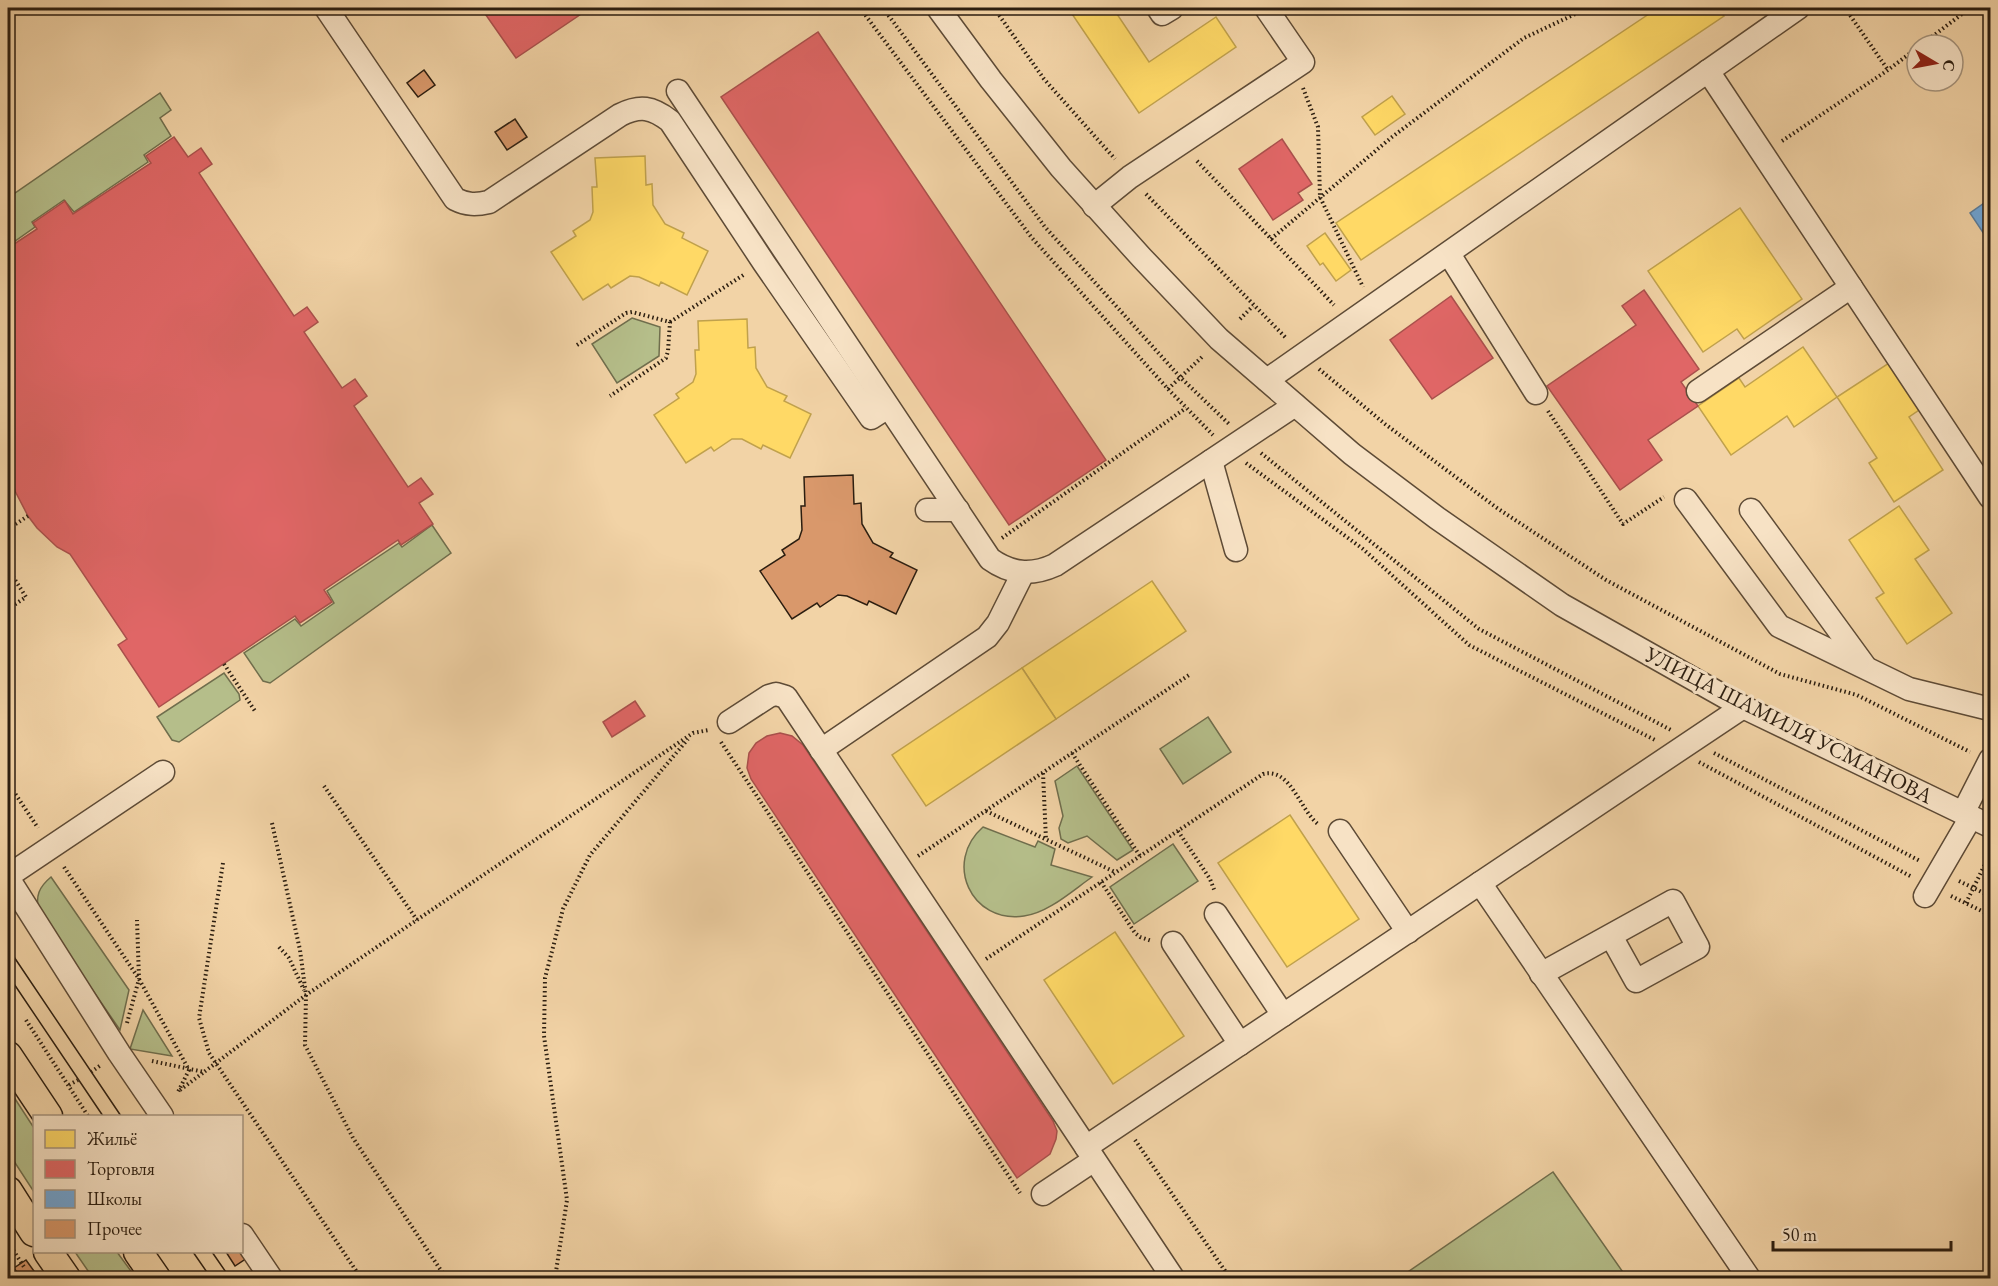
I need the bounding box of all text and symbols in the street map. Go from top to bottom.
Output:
north arrow [1905,33,1965,93]
text: С [1938,58,1961,73]
street label: УЛИЦА ШАМИЛЯ УСМАНОВА [1639,639,1939,811]
legend [33,1115,243,1253]
text: Жильё [86,1127,137,1150]
text: Торговля [87,1157,155,1180]
text: Школы [87,1187,142,1210]
scale bar [1773,1214,1952,1252]
text: Прочее [87,1217,142,1240]
text: 50 m [1782,1223,1817,1246]

